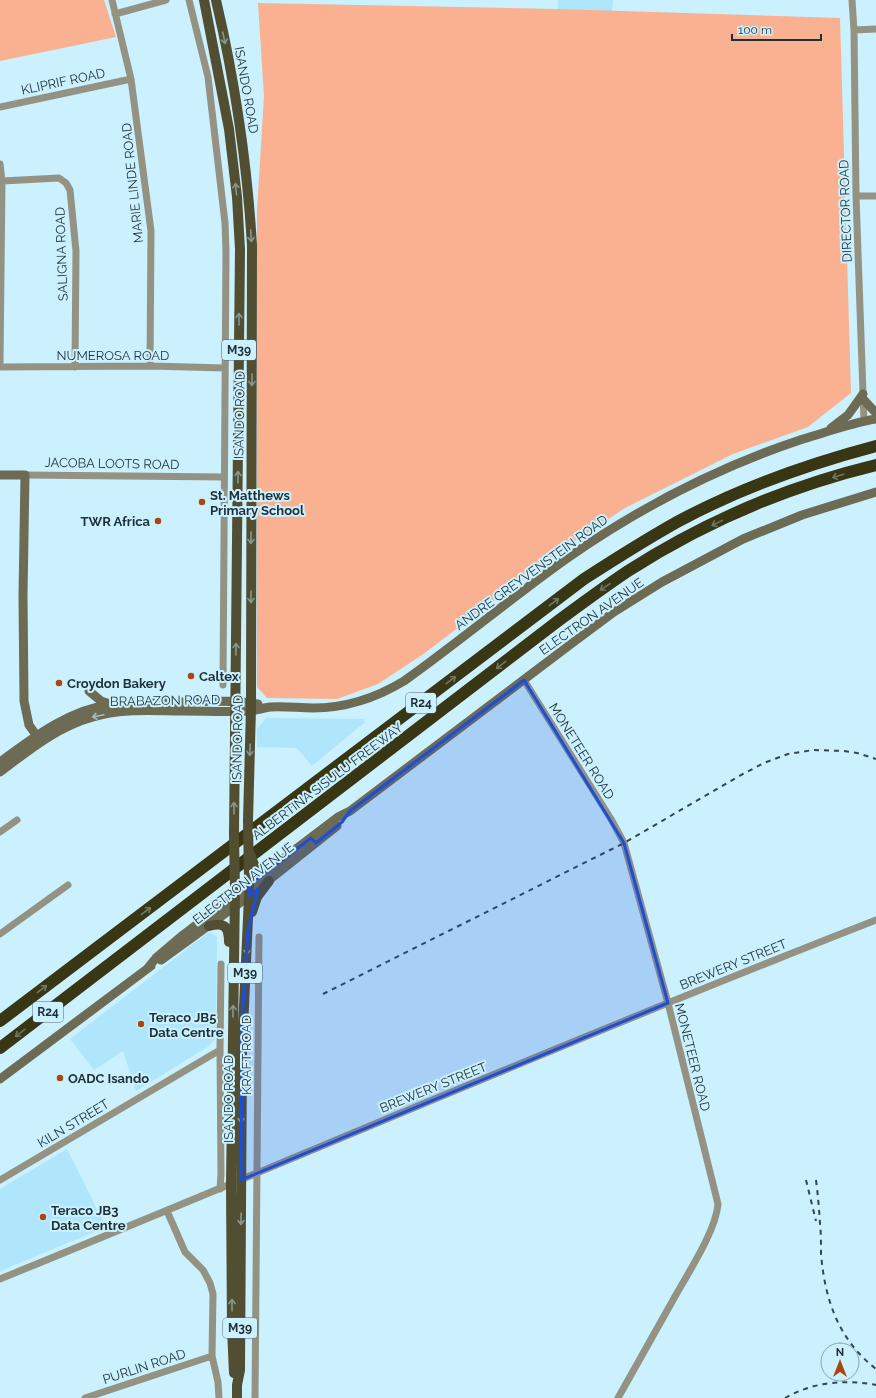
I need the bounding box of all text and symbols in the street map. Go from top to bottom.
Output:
scale bar [732,16,821,42]
text: 100 m [738,23,772,37]
one-way arrow [221,31,229,44]
street label: ISANDO ROAD [231,45,262,135]
street label: KLIPRIF ROAD [20,65,107,98]
street label: MARIE LINDE ROAD [119,122,146,244]
street label: DIRECTOR ROAD [836,159,855,263]
one-way arrow [232,183,240,196]
street label: SALIGNA ROAD [52,207,71,301]
one-way arrow [248,229,255,242]
one-way arrow [235,313,243,326]
road number: M39 [222,340,256,360]
street label: NUMEROSA ROAD [57,348,169,363]
street label: ISANDO ROAD [231,371,248,459]
one-way arrow [248,373,256,386]
street label: JACOBA LOOTS ROAD [44,455,180,472]
one-way arrow [234,471,242,484]
one-way arrow [832,473,845,480]
place label: St. Matthews Primary School [210,488,305,518]
marker: St. Matthews Primary School [197,497,207,507]
street label: ANDRE GREYVENSTEIN ROAD [452,512,611,633]
place label: TWR Africa [80,514,151,529]
marker: TWR Africa [153,516,163,526]
one-way arrow [712,520,724,527]
one-way arrow [247,531,255,544]
street label: ELECTRON AVENUE [536,575,646,658]
one-way arrow [599,583,610,591]
one-way arrow [247,590,255,603]
one-way arrow [549,598,560,606]
one-way arrow [232,643,240,656]
one-way arrow [495,661,506,669]
place label: Caltex [199,669,239,684]
marker: Caltex [186,671,196,681]
place label: Croydon Bakery [67,676,166,691]
one-way arrow [445,676,456,685]
marker: Croydon Bakery [54,678,64,688]
street label: BRABAZON ROAD [110,692,220,709]
road number: R24 [406,693,436,713]
street label: ISANDO ROAD [229,695,246,783]
street label: MONETEER ROAD [546,700,617,802]
one-way arrow [92,712,105,720]
street label: ALBERTINA SISULU FREEWAY [249,720,406,843]
one-way arrow [246,743,254,756]
one-way arrow [230,802,238,815]
street label: ELECTRON AVENUE [190,839,297,927]
one-way arrow [140,907,151,915]
street label: BREWERY STREET [677,936,789,993]
one-way arrow [243,942,250,955]
road number: M39 [228,963,262,983]
one-way arrow [37,985,48,994]
road number: R24 [33,1002,63,1022]
street label: MONETEER ROAD [672,1002,713,1113]
one-way arrow [229,1005,237,1018]
place label: Teraco JB5 Data Centre [149,1010,224,1040]
street label: KRAFT ROAD [239,1015,254,1095]
marker: Teraco JB5 Data Centre [136,1019,146,1029]
one-way arrow [14,1029,25,1037]
street label: ISANDO ROAD [221,1055,236,1143]
street label: BREWERY STREET [377,1059,489,1116]
place label: OADC Isando [68,1071,149,1086]
marker: OADC Isando [55,1073,65,1083]
street label: KILN STREET [35,1096,112,1151]
one-way arrow [237,1110,245,1123]
place label: Teraco JB3 Data Centre [51,1203,126,1233]
marker: Teraco JB3 Data Centre [38,1212,48,1222]
one-way arrow [237,1212,245,1225]
one-way arrow [228,1299,236,1312]
road number: M39 [223,1318,257,1338]
north arrow [820,1342,860,1382]
street label: PURLIN ROAD [101,1346,188,1387]
text: N [836,1346,844,1359]

